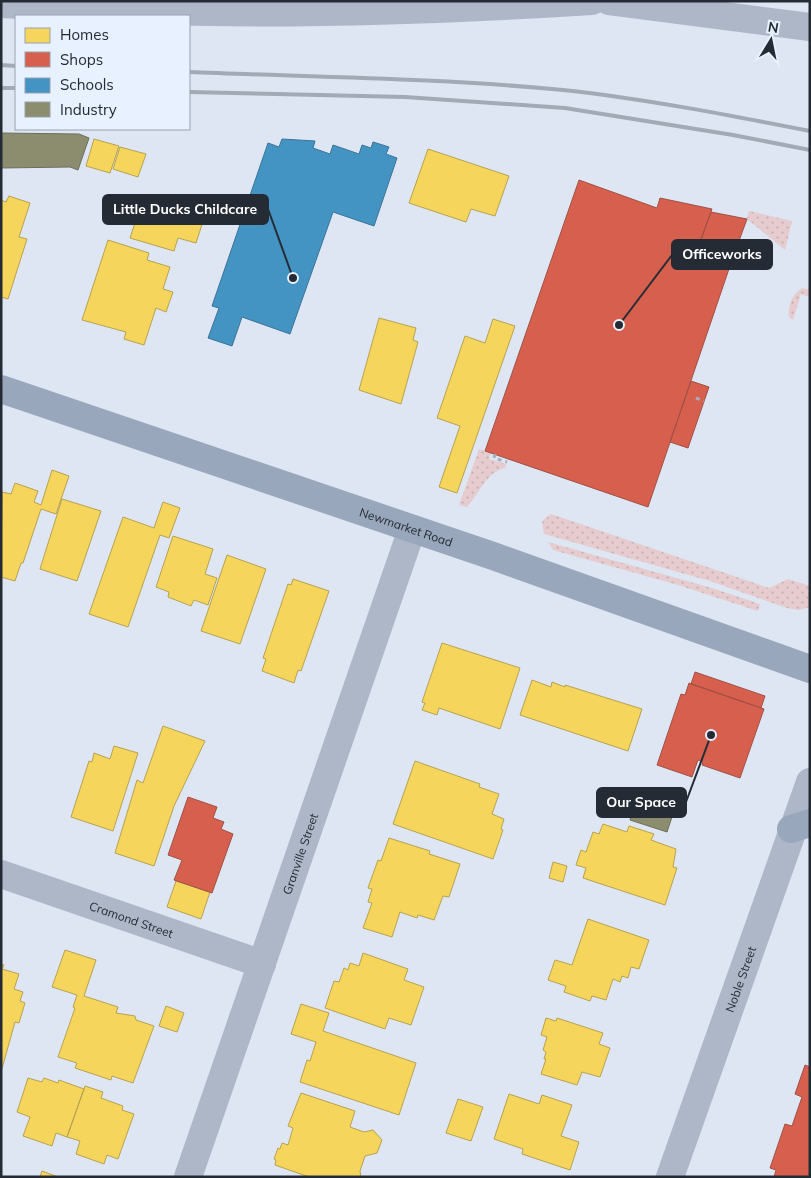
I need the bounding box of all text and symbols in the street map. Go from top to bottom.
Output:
legend [15,15,190,130]
north arrow [746,15,796,65]
text: N [766,17,780,37]
text: Homes [60,25,109,44]
text: Shops [60,50,103,69]
text: Schools [60,75,114,94]
text: Industry [60,100,117,119]
callout: Little Ducks Childcare [103,195,268,224]
text: Little Ducks Childcare [113,200,257,218]
callout: Officeworks [672,240,772,269]
text: Officeworks [682,245,762,263]
street label: Newmarket Road [358,504,455,549]
callout: Our Space [597,788,686,817]
text: Our Space [606,793,676,811]
street label: Granville Street [279,811,321,896]
street label: Cramond Street [88,898,175,940]
street label: Noble Street [722,944,759,1014]

